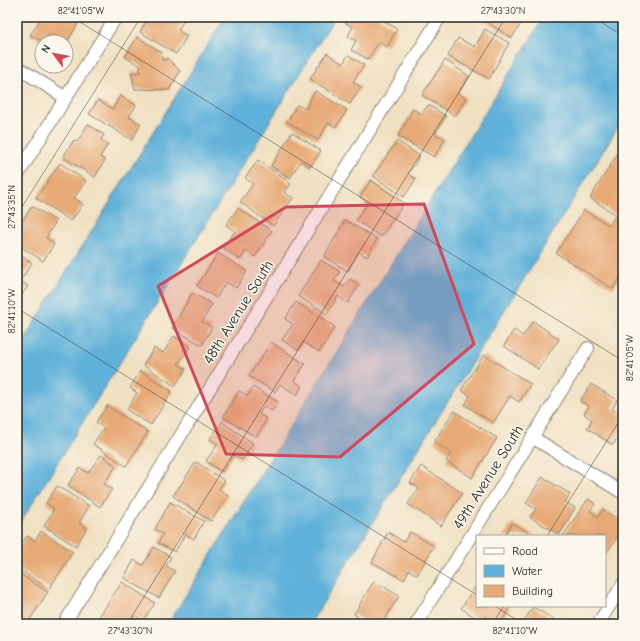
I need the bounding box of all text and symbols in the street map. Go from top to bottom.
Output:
text: 82°41'05"W [58,5,105,17]
text: 27°43'30"N [481,5,525,17]
north arrow [34,34,74,74]
text: N [39,42,53,55]
text: 27°43'35"N [6,185,18,229]
street label: 48th Avenue South [199,257,277,367]
text: 82°41'10"W [6,288,18,334]
text: 82°41'05"W [624,334,636,381]
street label: 49th Avenue South [449,422,527,532]
legend [476,535,606,607]
text: Road [512,544,538,558]
text: Water [512,564,542,578]
text: Building [512,584,553,598]
text: 27°43'30"N [108,625,152,637]
text: 82°41'10"W [492,625,538,637]

